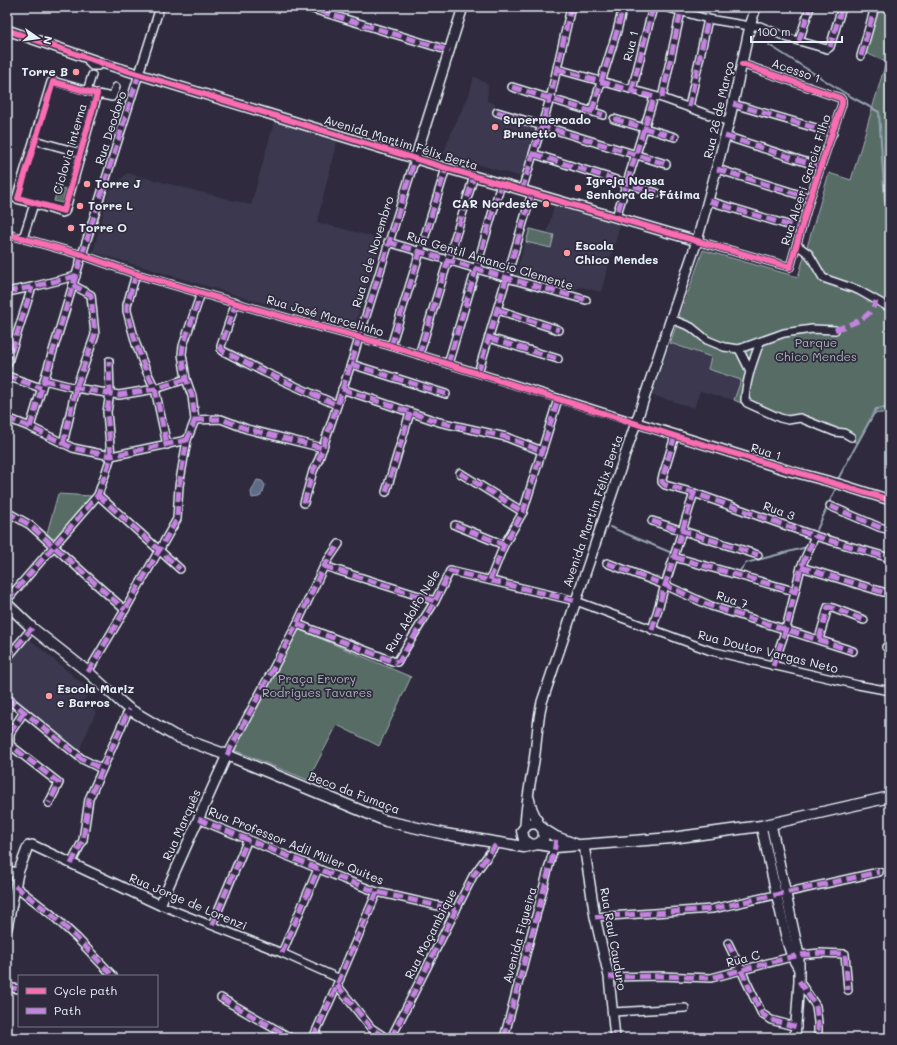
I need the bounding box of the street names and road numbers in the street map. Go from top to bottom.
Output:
street label: Rua 1 [619,29,642,63]
street label: Acesso 1 [770,54,823,86]
street label: Rua 26 de Março [699,60,737,160]
street label: Rua Deodoro [91,89,129,166]
street label: Ciclovia interna [48,101,90,196]
street label: Avenida Martim Félix Berta [322,111,480,173]
street label: Rua Alceri Garcia Filho [776,112,834,247]
street label: Rua 6 de Novembro [347,194,397,309]
street label: Rua Gentil Amancio Clemente [405,227,576,293]
street label: Rua José Marcelinho [265,291,386,339]
street label: Avenida Martim Félix Berta [558,432,626,589]
street label: Rua 1 [749,439,783,463]
street label: Rua 3 [761,497,797,523]
street label: Rua Adolfo Nele [381,566,443,655]
street label: Rua 7 [715,586,750,612]
street label: Rua Doutor Vargas Neto [697,626,840,676]
street label: Beco da Fumaça [306,767,402,817]
street label: Rua Marquês [158,786,204,863]
street label: Rua Professor Adil Müler Quites [206,802,387,888]
street label: Rua Jorge de Lorenzi [127,869,250,933]
street label: Avenida Figueira [499,885,540,984]
street label: Rua Moçambique [400,886,460,981]
street label: Rua Raul Cauduro [597,886,631,991]
street label: Rua C [724,946,762,970]

